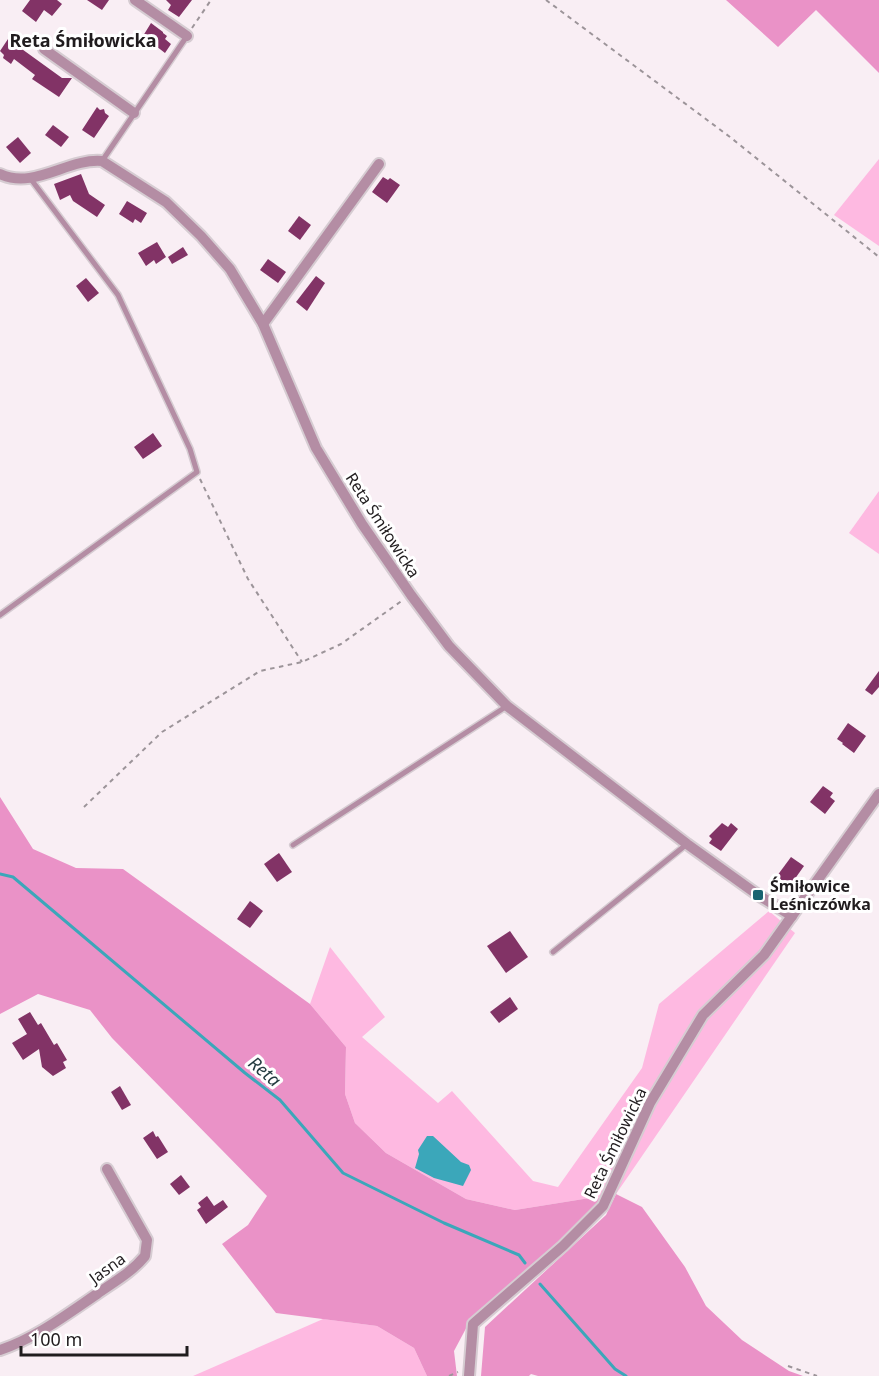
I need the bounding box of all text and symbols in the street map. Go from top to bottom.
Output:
district label: Reta Śmiłowicka [9,28,157,52]
street label: Reta Śmiłowicka [341,468,425,582]
place label: Śmiłowice Leśniczówka [770,875,871,915]
marker: Śmiłowice Leśniczówka [751,888,765,902]
water label: Reta [244,1050,286,1092]
street label: Reta Śmiłowicka [579,1084,651,1202]
street label: Jasna [83,1247,130,1290]
scale bar [21,1319,188,1357]
text: 100 m [30,1327,82,1351]

